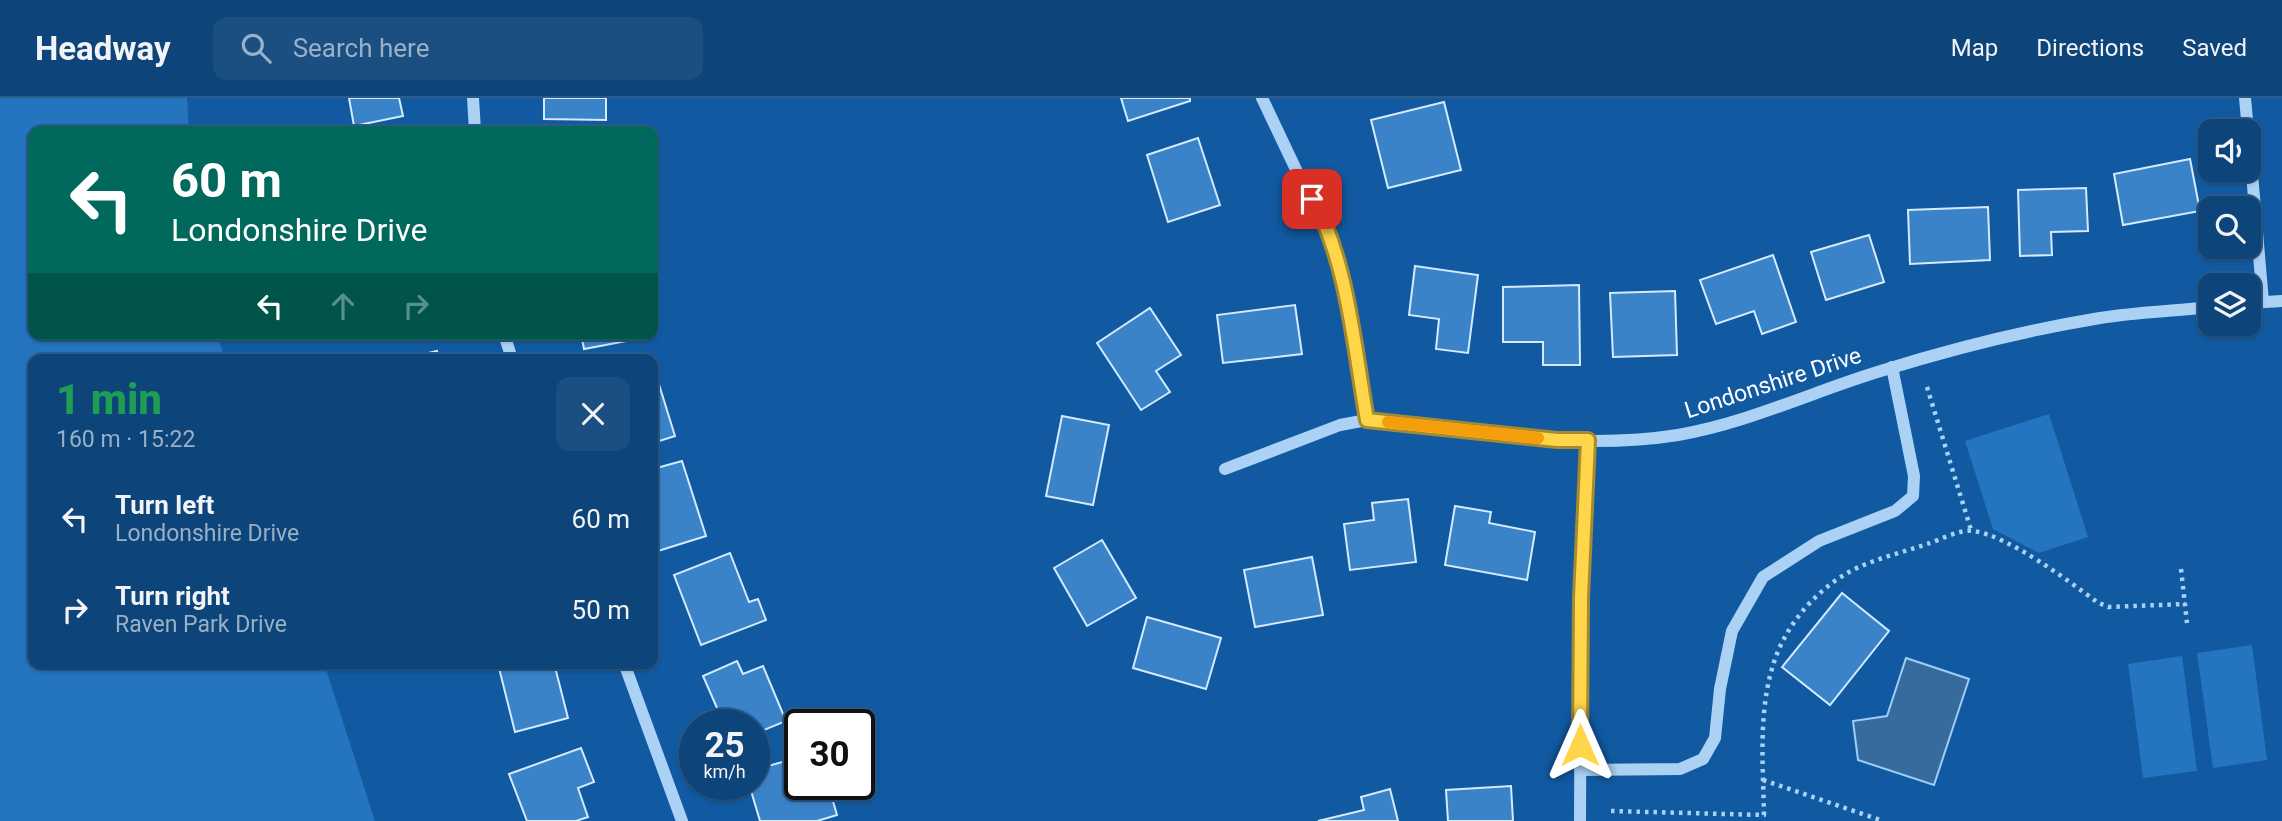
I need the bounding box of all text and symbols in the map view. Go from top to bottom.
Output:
search box [213,17,703,80]
text: Headway [35,29,171,68]
icon: search [237,29,275,67]
text: Search here [293,33,429,63]
text: Map [1951,34,1998,62]
text: Directions [2036,34,2144,62]
text: Saved [2182,34,2247,62]
map controls [2198,119,2261,336]
button: sound [2198,119,2261,182]
text: 60 m [171,152,282,209]
icon: left [56,154,147,245]
pin [1282,169,1342,229]
icon: arrive [1293,180,1331,218]
button: search [2198,196,2261,259]
text: Londonshire Drive [171,211,427,249]
button: layers [2198,273,2261,336]
icon: left [251,287,289,325]
icon: ahead [324,287,362,325]
icon: right [397,287,435,325]
street label: Londonshire Drive [1681,342,1865,424]
text: 1 min [56,375,162,424]
button: close [556,377,630,451]
text: 160 m · 15:22 [56,426,195,453]
text: Turn left [115,490,214,520]
icon: left [56,500,94,538]
text: 60 m [572,504,630,534]
text: Londonshire Drive [115,520,299,547]
text: Turn right [115,581,230,611]
icon: right [56,591,94,629]
text: 50 m [572,595,630,625]
text: Raven Park Drive [115,611,287,638]
position arrow [1543,708,1617,782]
speed limit sign: 30 [784,709,875,800]
text: 25 [704,725,745,766]
text: km/h [703,761,746,782]

